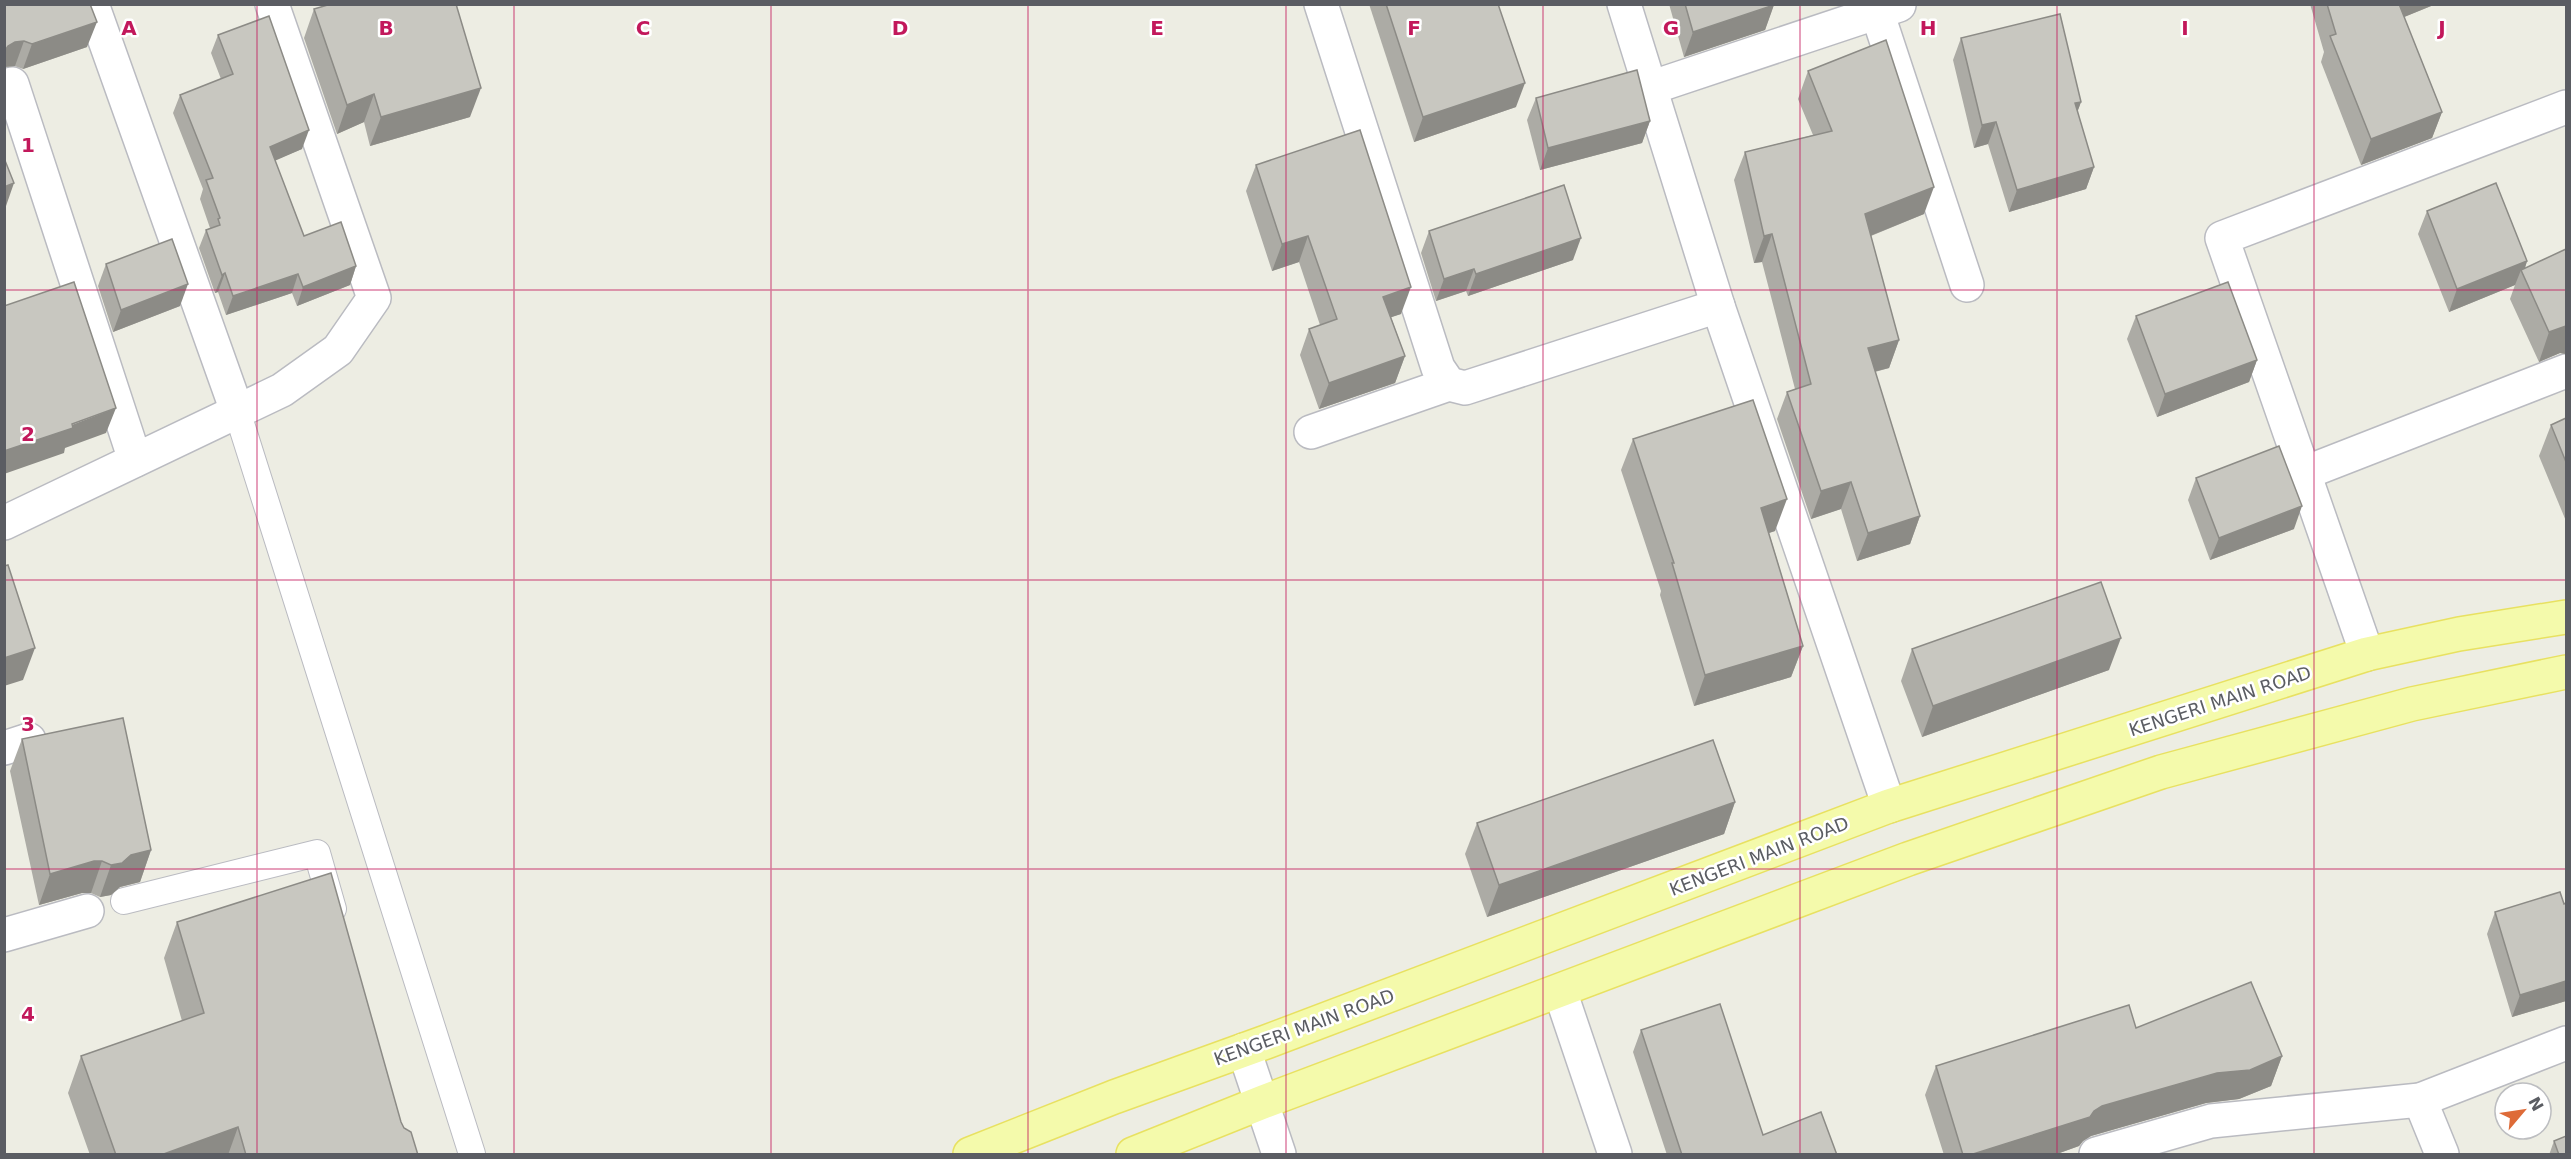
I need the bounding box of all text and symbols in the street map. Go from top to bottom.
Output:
text: A [121,16,137,40]
text: B [378,16,394,40]
text: C [636,16,650,40]
text: D [892,16,908,40]
text: E [1150,16,1164,40]
text: F [1407,16,1421,40]
text: G [1663,16,1679,40]
text: H [1920,16,1936,40]
text: I [2181,16,2189,40]
text: J [2436,16,2446,40]
text: 1 [21,133,35,157]
text: 2 [21,422,35,446]
street label: KENGERI MAIN ROAD [2126,662,2314,740]
text: 3 [21,712,35,736]
street label: KENGERI MAIN ROAD [1666,812,1852,900]
street label: KENGERI MAIN ROAD [1211,985,1397,1069]
text: 4 [21,1002,35,1026]
north arrow [2493,1081,2553,1141]
text: N [2524,1094,2547,1114]

